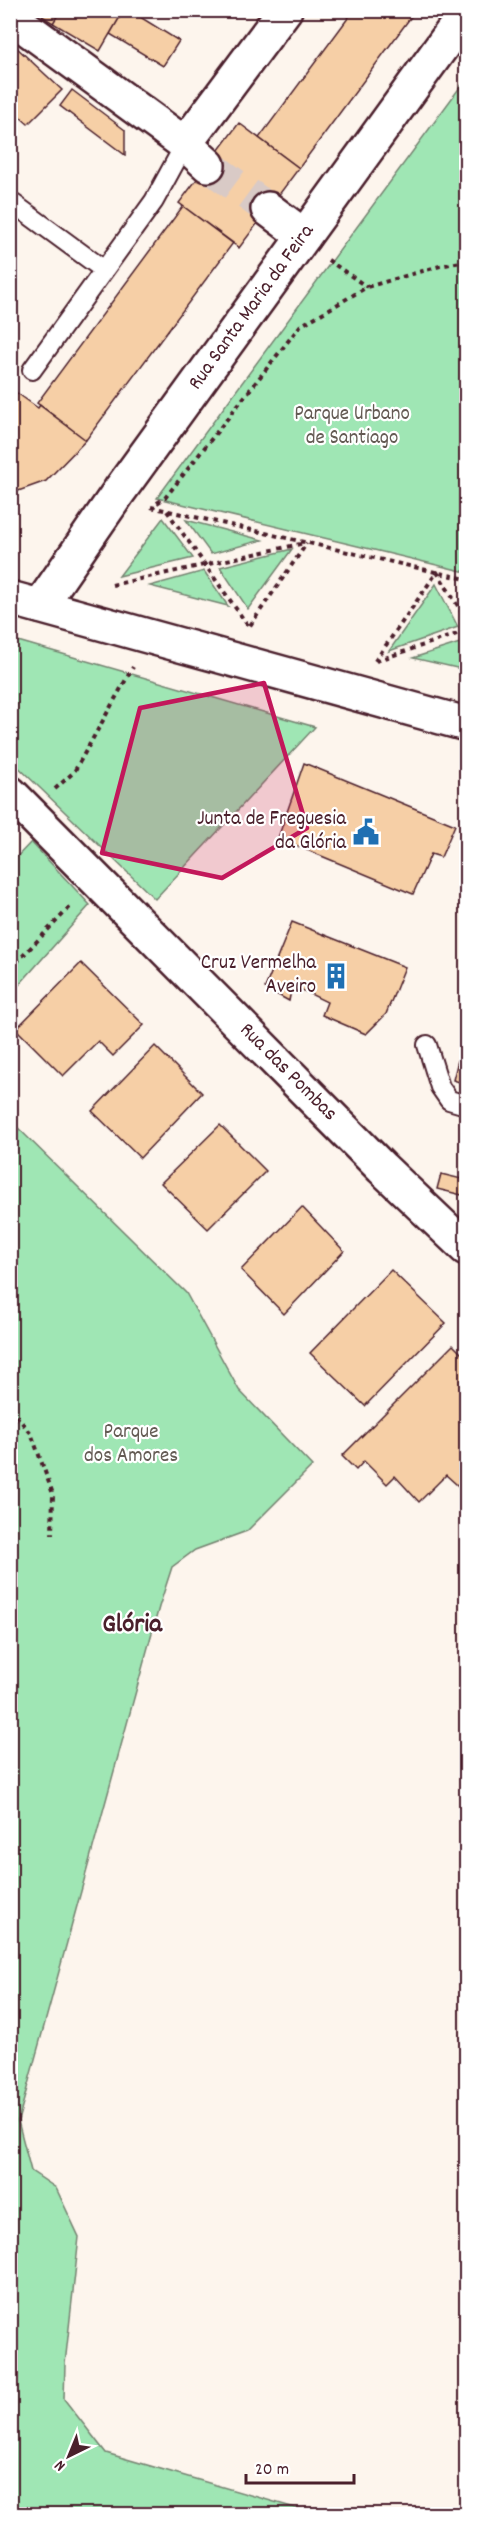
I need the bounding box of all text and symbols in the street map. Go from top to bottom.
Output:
street label: Rua Santa Maria da Feira [182,218,323,397]
park label: Parque Urbano de Santiago [294,400,410,454]
place label: Junta de Freguesia da Glória [197,805,347,859]
public building icon: Junta de Freguesia da Glória [351,817,381,847]
place label: Cruz Vermelha Aveiro [201,949,317,1003]
building icon: Cruz Vermelha Aveiro [321,961,351,991]
street label: Rua das Pombas [232,1017,343,1129]
park label: Parque dos Amores [84,1418,178,1472]
district label: Glória [102,1606,163,1645]
north arrow [39,2426,99,2486]
scale bar [246,2447,354,2485]
text: N [50,2454,71,2476]
text: 20 m [255,2458,289,2483]

